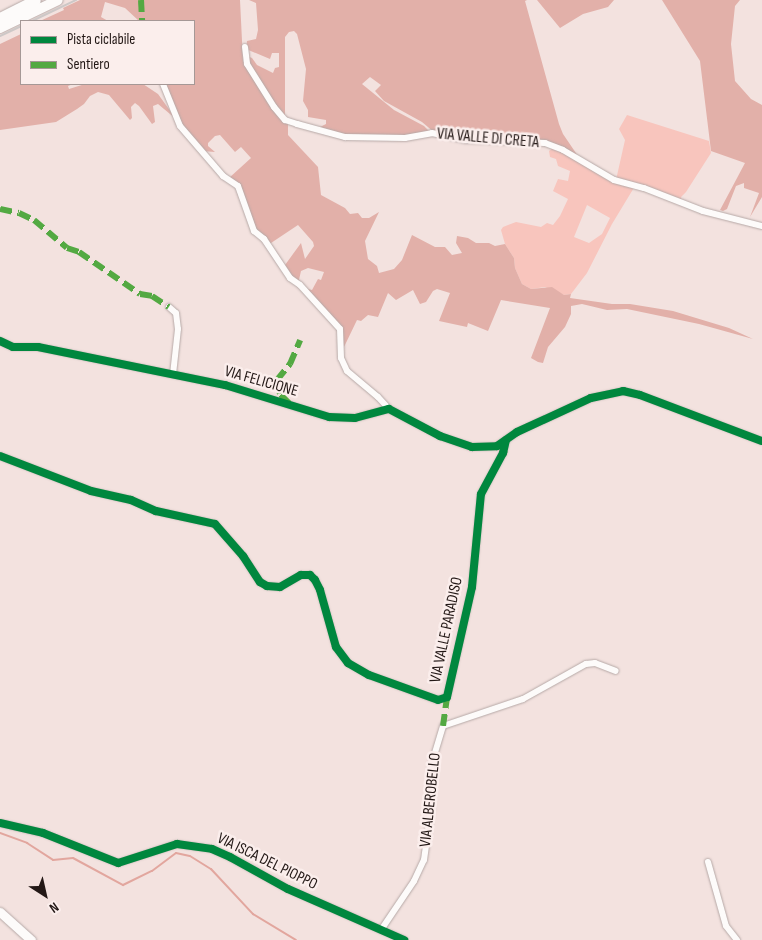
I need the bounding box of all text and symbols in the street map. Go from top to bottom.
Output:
legend [20,20,195,85]
text: Pista ciclabile [67,30,135,49]
text: Sentiero [67,55,110,74]
street label: VIA VALLE DI CRETA [436,125,540,153]
street label: VIA FELICIONE [222,362,300,402]
street label: VIA VALLE PARADISO [426,575,468,685]
street label: VIA ALBEROBELLO [417,752,445,848]
street label: VIA ISCA DEL PIOPPO [214,829,320,895]
north arrow [20,870,70,920]
text: N [46,899,62,917]

